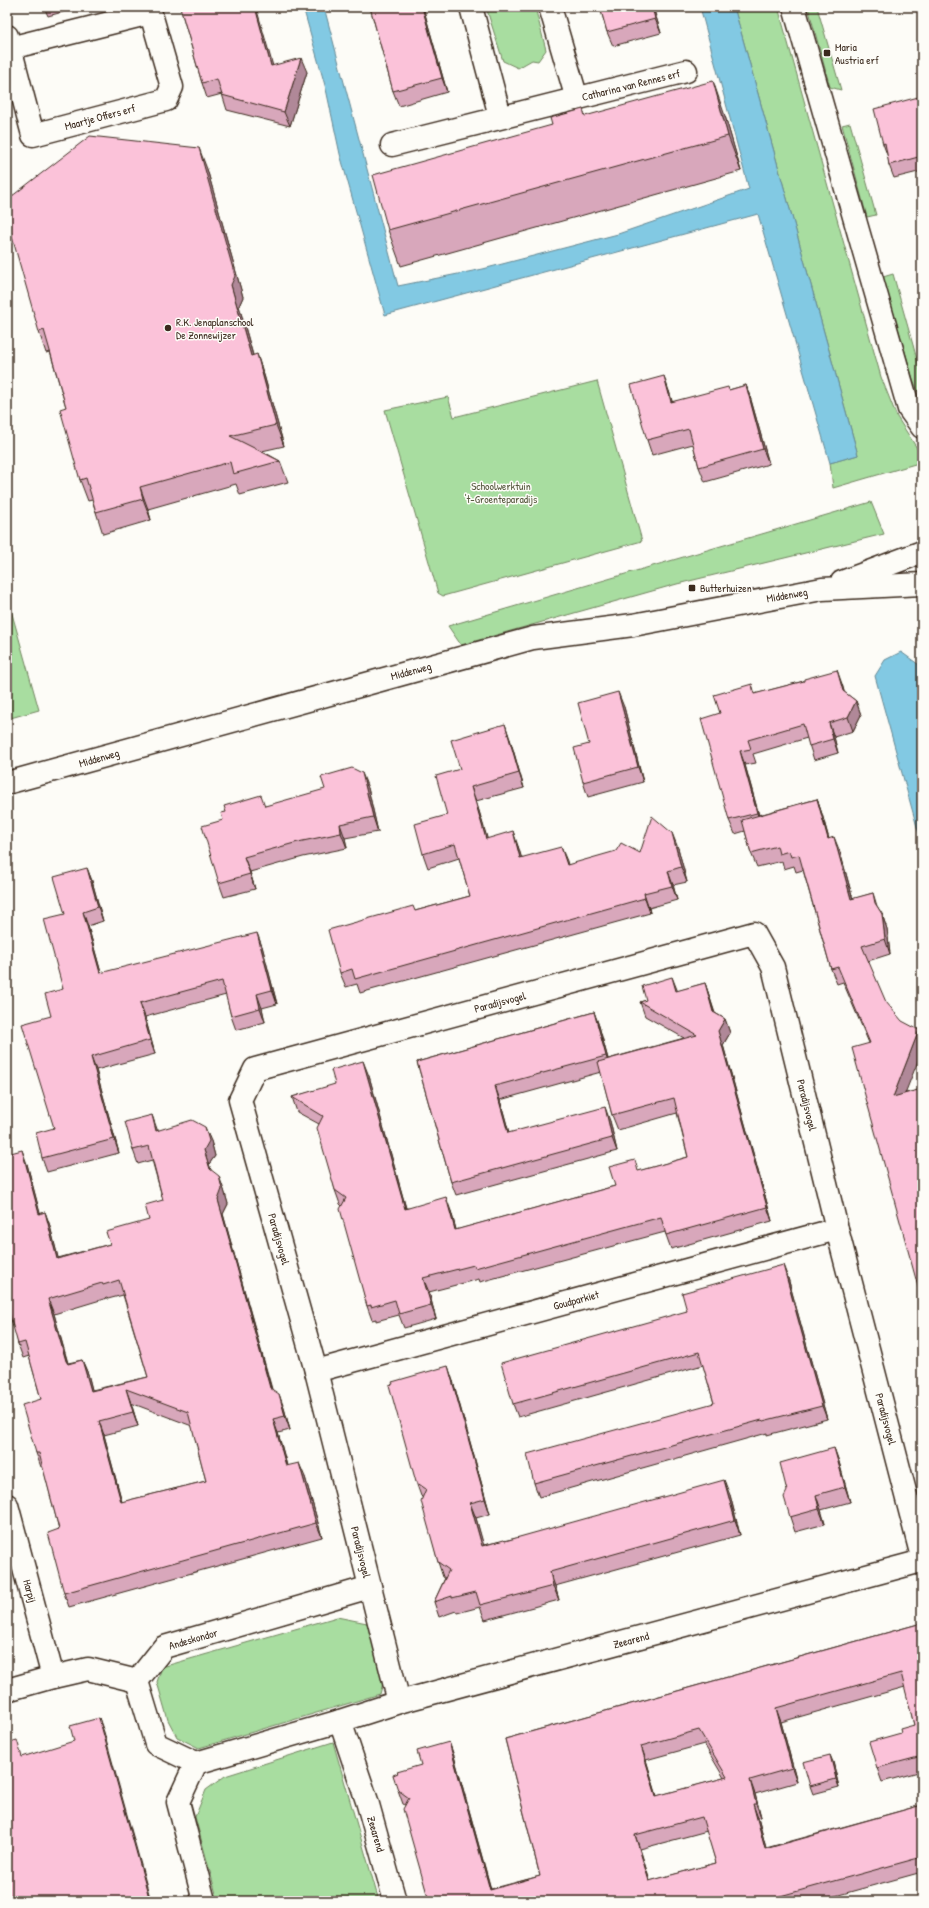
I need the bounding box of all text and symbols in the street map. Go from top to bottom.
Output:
place label: Maria Austria erf [835,40,879,67]
marker: Maria Austria erf [822,48,832,58]
street label: Catharina van Rennes erf [580,66,682,104]
street label: Maartje Offers erf [63,101,137,133]
place label: R.K. Jenaplanschool De Zonnewijzer [176,315,254,342]
marker: R.K. Jenaplanschool De Zonnewijzer [163,323,173,333]
park label: Schoolwerktuin 't-Groenteparadijs [465,479,537,506]
place label: Butterhuizen [700,581,752,595]
marker: Butterhuizen [687,583,697,593]
street label: Middenweg [765,585,809,605]
street label: Middenweg [389,659,433,683]
street label: Middenweg [77,746,121,770]
street label: Paradijsvogel [473,988,527,1016]
street label: Paradijsvogel [794,1078,820,1132]
street label: Paradijsvogel [265,1212,293,1266]
street label: Goudparkiet [552,1287,601,1313]
street label: Paradijsvogel [872,1392,900,1446]
street label: Paradijsvogel [348,1525,374,1579]
street label: Harpij [20,1578,40,1604]
street label: Andeskondor [167,1625,220,1653]
street label: Zeearend [612,1628,651,1651]
street label: Zeearend [364,1815,388,1854]

